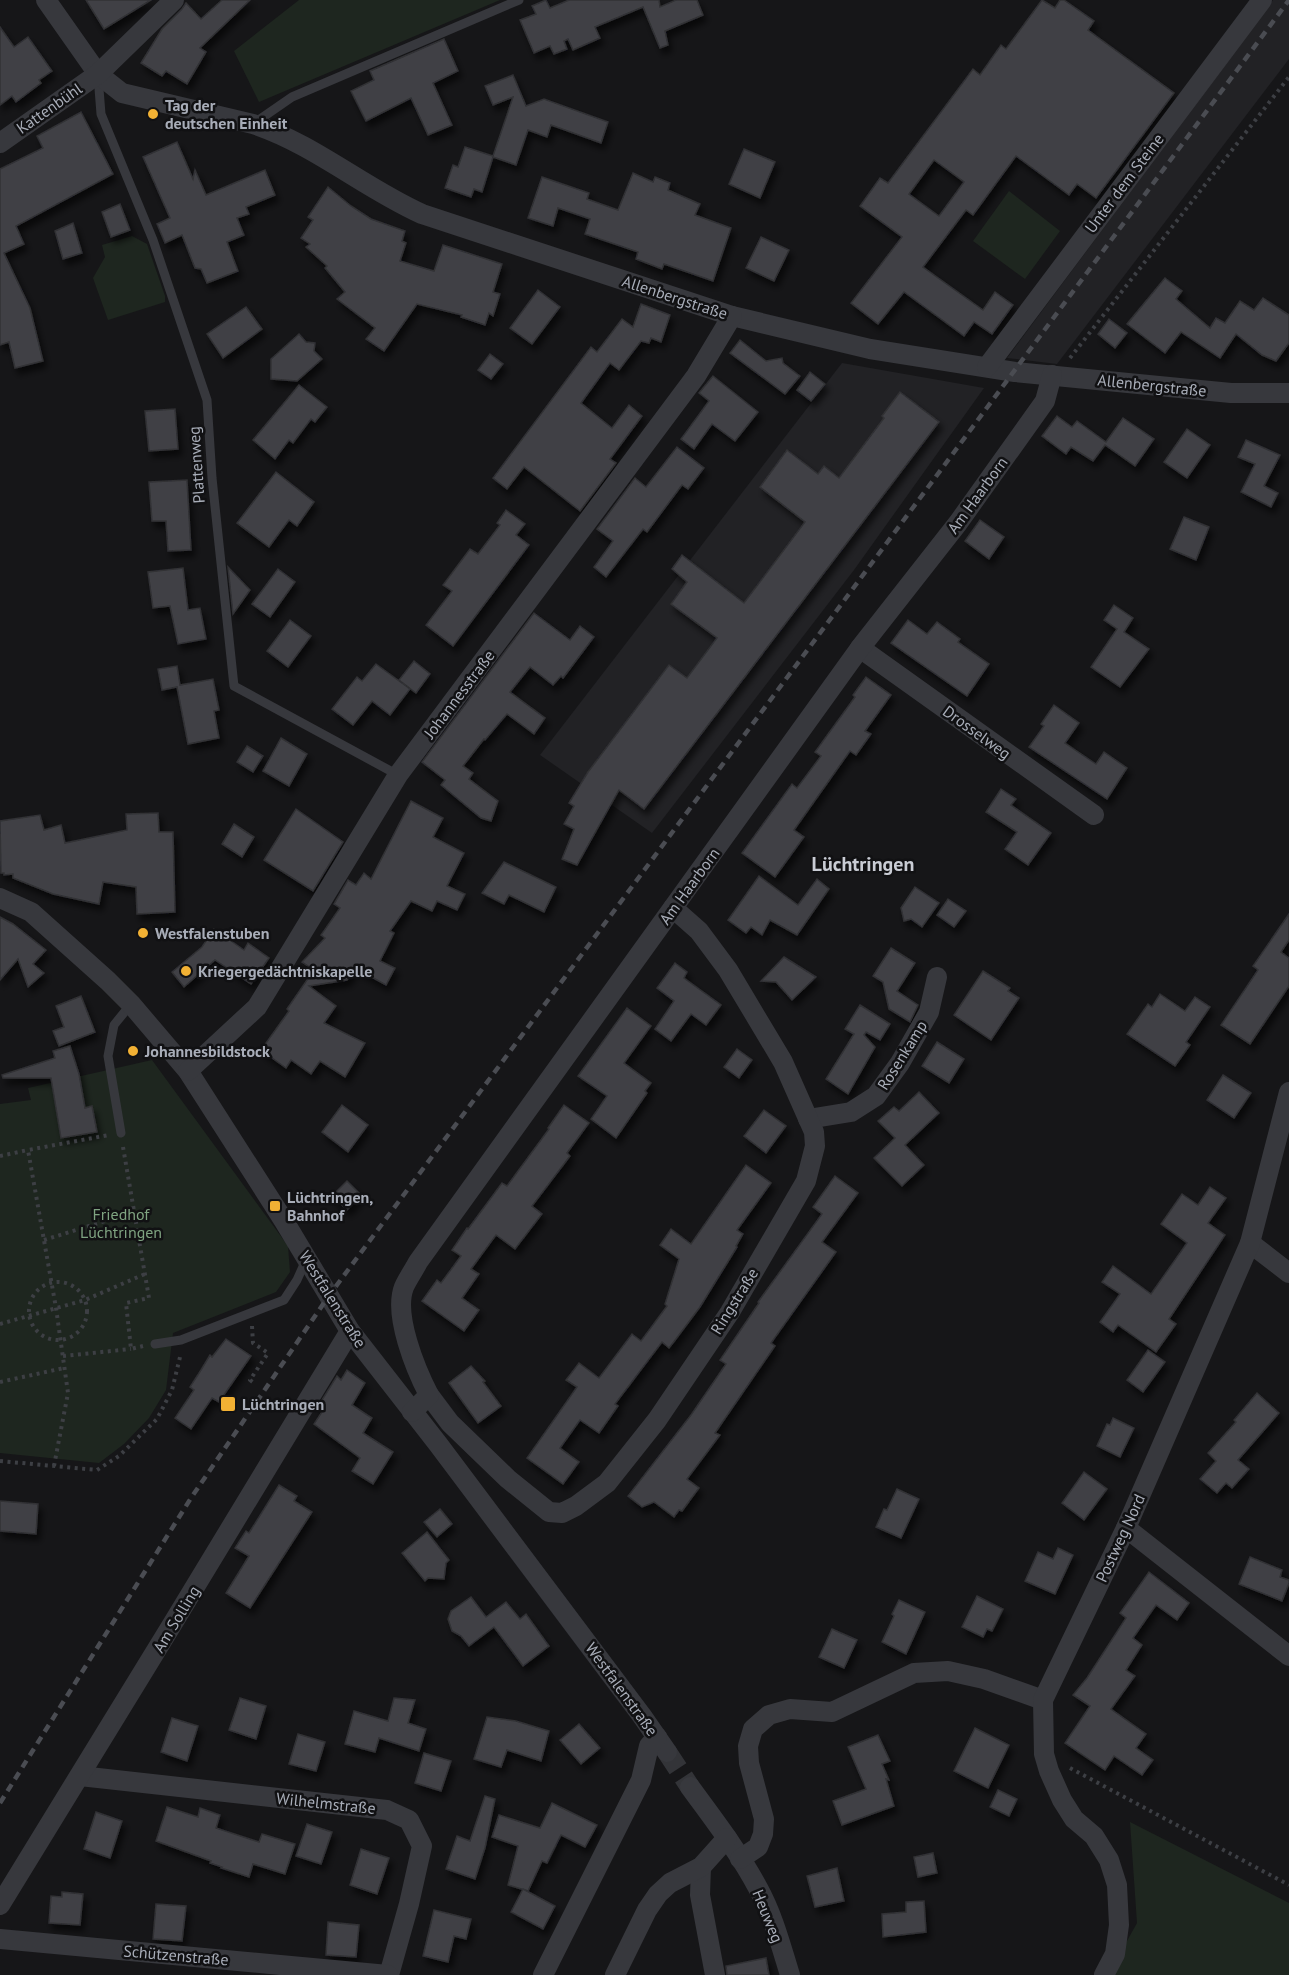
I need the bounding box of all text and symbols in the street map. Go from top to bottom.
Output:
street label: Kattenbühl [12,78,86,138]
place label: Tag der deutschen Einheit [165,95,288,133]
marker: Tag der deutschen Einheit [146,107,160,121]
street label: Unter dem Steine [1080,129,1168,237]
street label: Allenbergstraße [620,271,730,323]
street label: Allenbergstraße [1096,369,1208,401]
street label: Plattenweg [183,426,209,504]
street label: Am Haarborn [942,453,1012,537]
street label: Johannesstraße [419,646,499,743]
street label: Drosselweg [939,701,1015,763]
street label: Am Haarborn [654,844,724,928]
district label: Lüchtringen [812,851,914,877]
place label: Westfalenstuben [155,923,269,943]
marker: Westfalenstuben [136,926,150,940]
place label: Kriegergedächtniskapelle [198,961,372,981]
marker: Kriegergedächtniskapelle [179,964,193,978]
street label: Rosenkamp [873,1017,931,1093]
place label: Johannesbildstock [144,1041,270,1061]
marker: Johannesbildstock [126,1044,140,1058]
place label: Lüchtringen, Bahnhof [287,1187,373,1225]
marker: Lüchtringen, Bahnhof [268,1199,282,1213]
park label: Friedhof Lüchtringen [80,1204,162,1242]
street label: Westfalenstraße [295,1247,371,1351]
street label: Ringstraße [706,1264,762,1338]
place label: Lüchtringen [242,1394,324,1414]
marker: Lüchtringen [219,1395,237,1413]
street label: Postweg Nord [1091,1491,1149,1585]
street label: Am Solling [148,1582,204,1656]
street label: Westfalenstraße [581,1638,663,1740]
street label: Wilhelmstraße [275,1788,377,1818]
street label: Heuweg [748,1886,788,1946]
street label: Schützenstraße [123,1940,229,1970]

